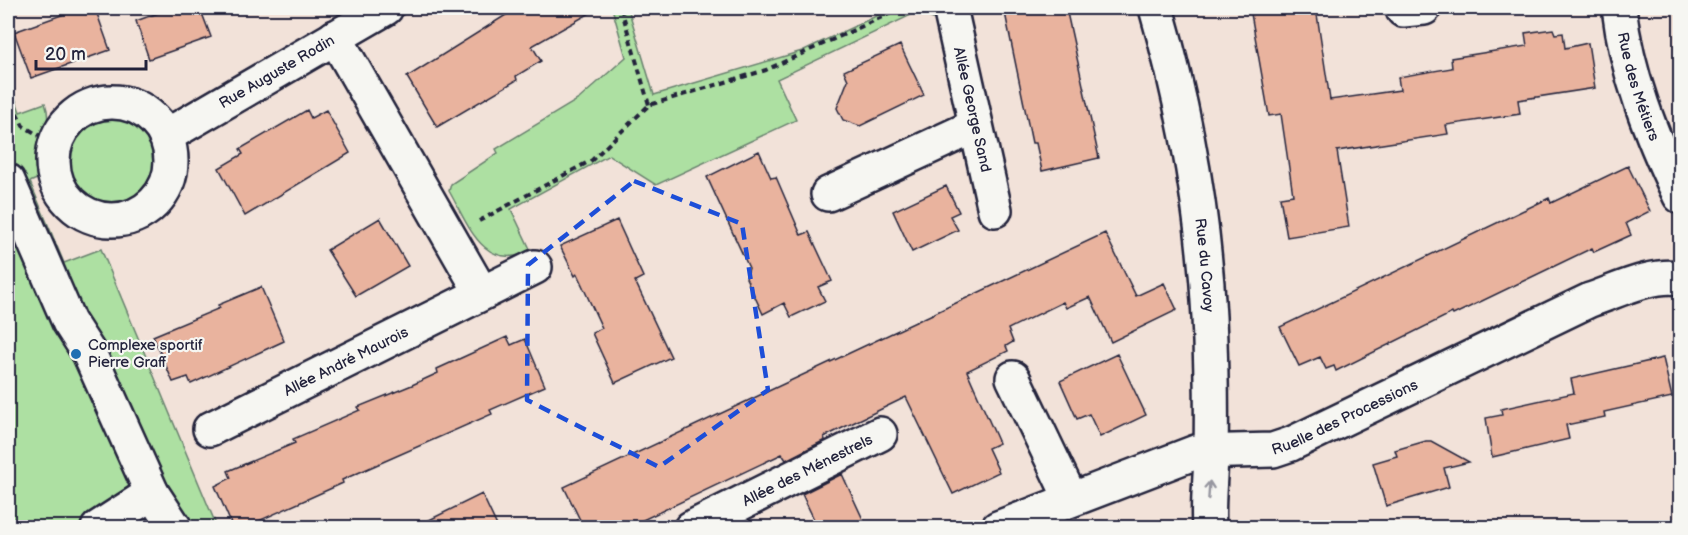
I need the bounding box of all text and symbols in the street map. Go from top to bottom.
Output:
street label: Rue Auguste Rodin [215,31,338,113]
street label: Rue des Métiers [1613,31,1664,144]
scale bar [36,33,146,71]
text: 20 m [45,44,86,65]
street label: Allée George Sand [949,45,996,174]
street label: Rue du Cavoy [1191,217,1218,313]
street label: Allée André Maurois [281,322,412,400]
place label: Complexe sportif Pierre Graff [88,336,203,372]
marker: Complexe sportif Pierre Graff [69,347,83,361]
street label: Ruelle des Processions [1269,375,1421,459]
street label: Allée des Ménestrels [739,430,876,510]
one-way arrow [1203,480,1214,500]

